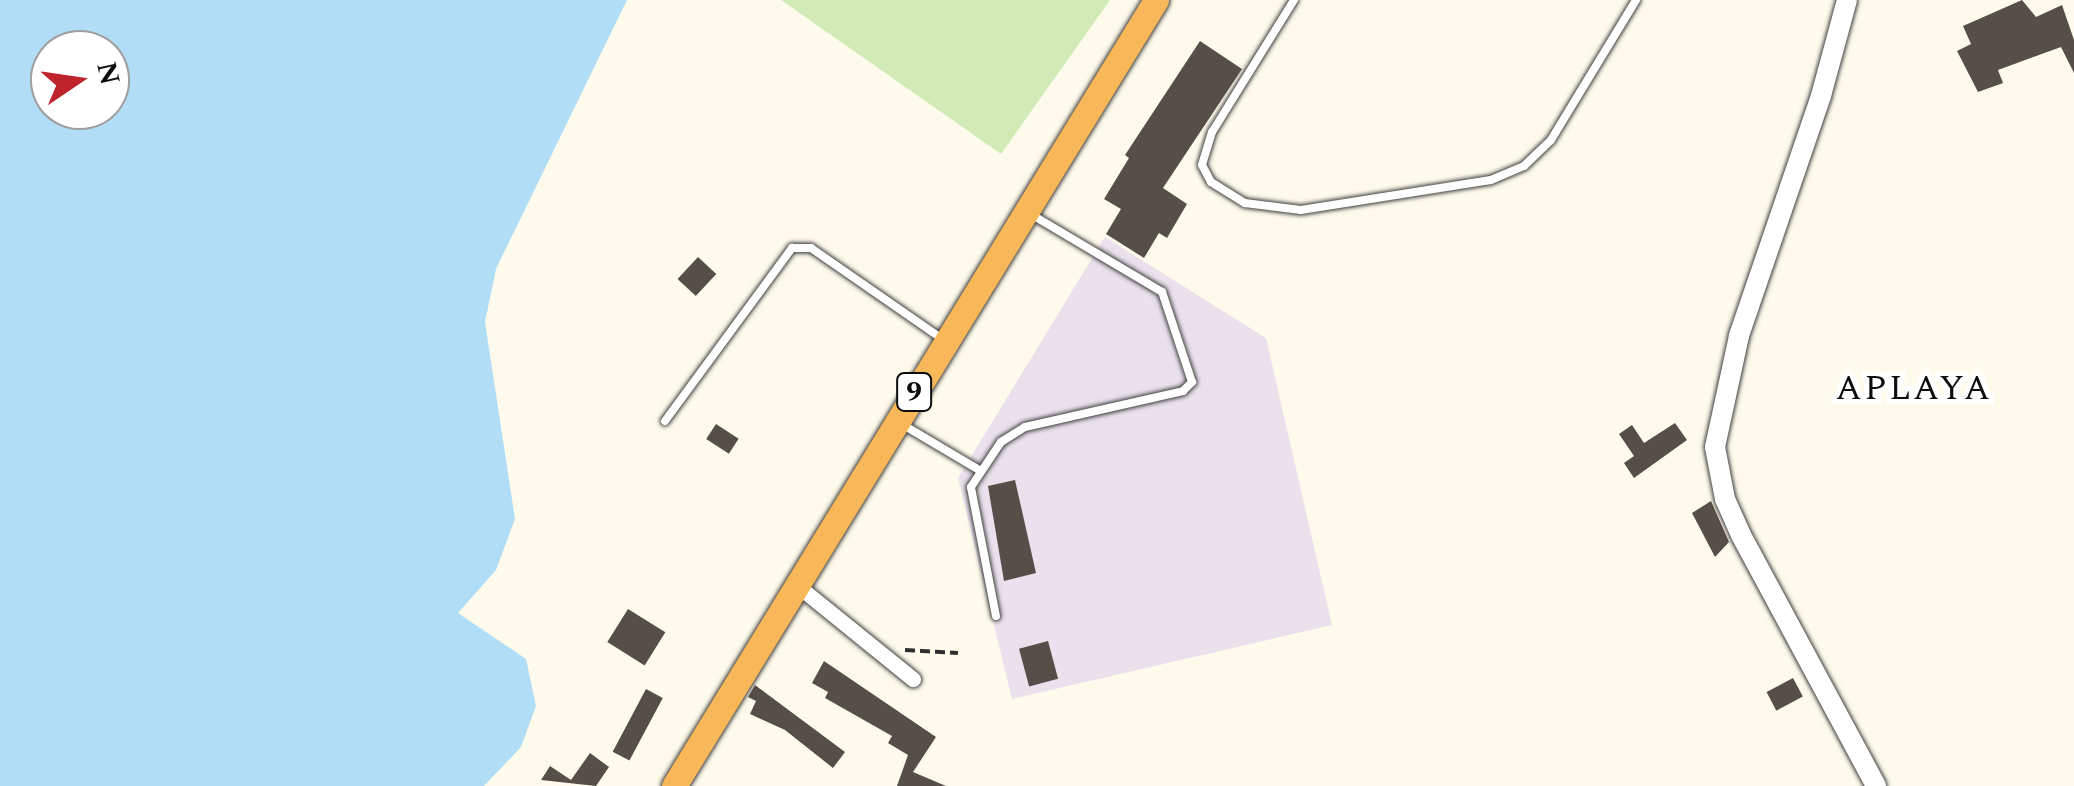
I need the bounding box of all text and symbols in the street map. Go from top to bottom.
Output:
north arrow [30,30,130,130]
text: N [84,58,131,90]
district label: APLAYA [1835,368,1993,410]
road number: 9 [894,369,934,415]

